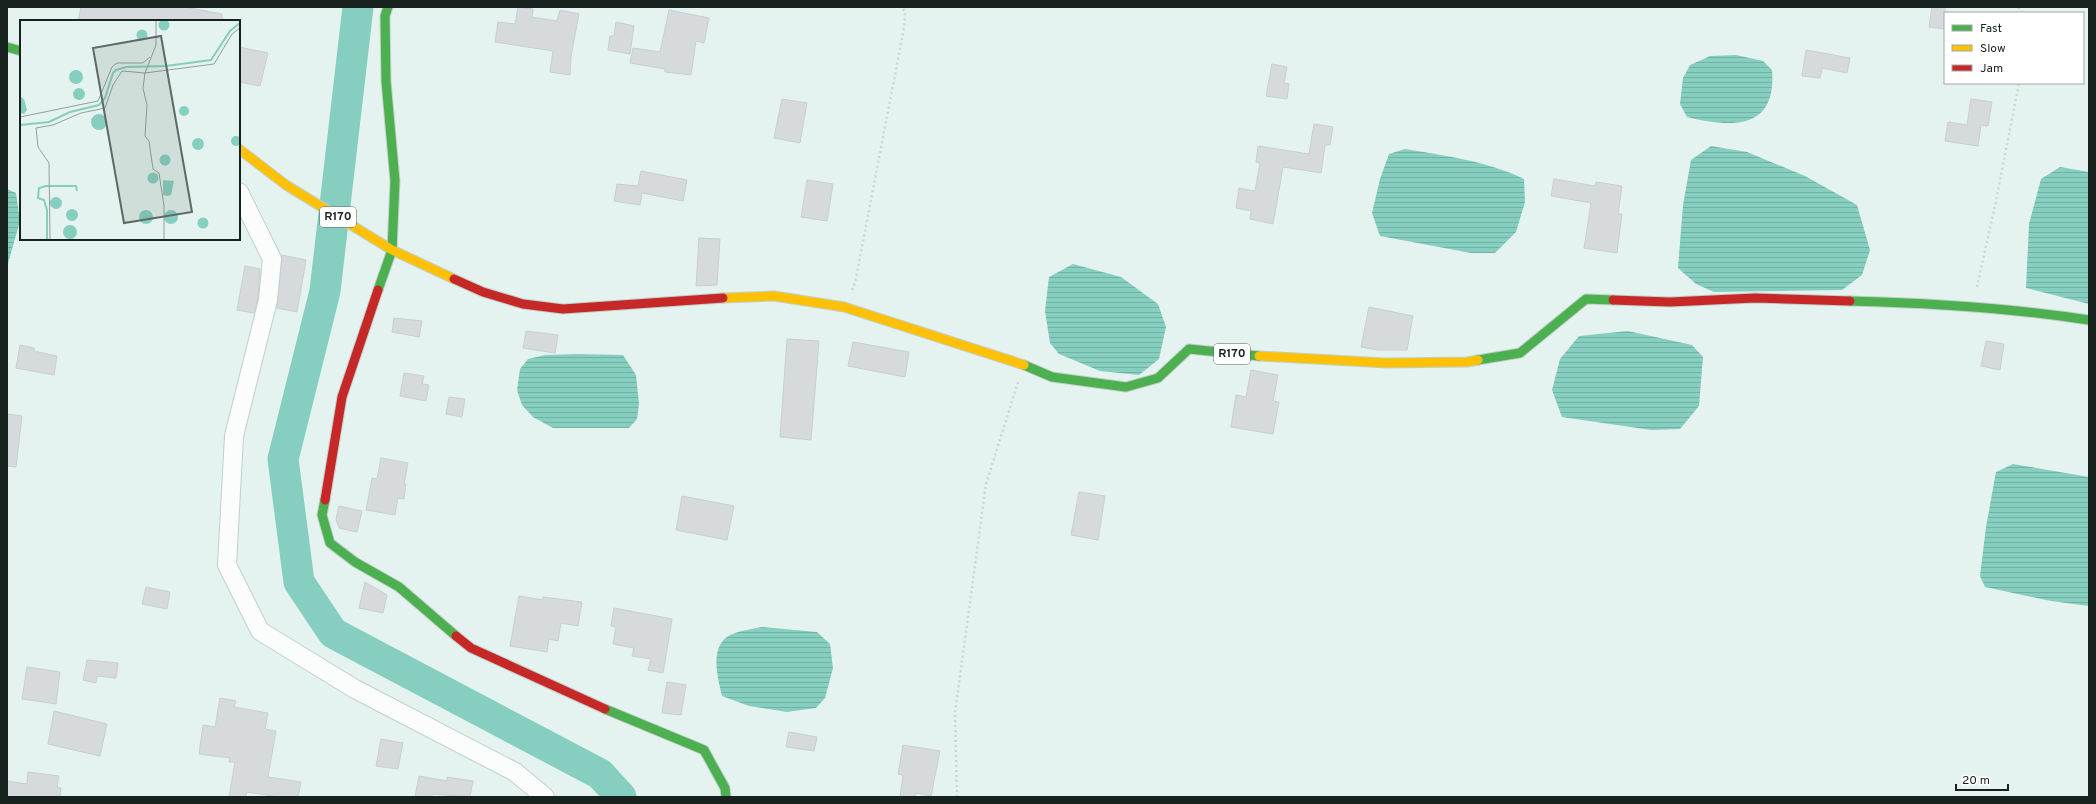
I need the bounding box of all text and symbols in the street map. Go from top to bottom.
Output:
legend [1944,12,2084,84]
inset map [20,20,240,240]
text: Fast [1980,21,2002,37]
text: Slow [1980,41,2006,57]
text: Jam [1980,61,2003,77]
road number: R170 [320,207,356,227]
road number: R170 [1214,344,1250,364]
scale bar [1956,766,2008,792]
text: 20 m [1962,773,1990,789]

